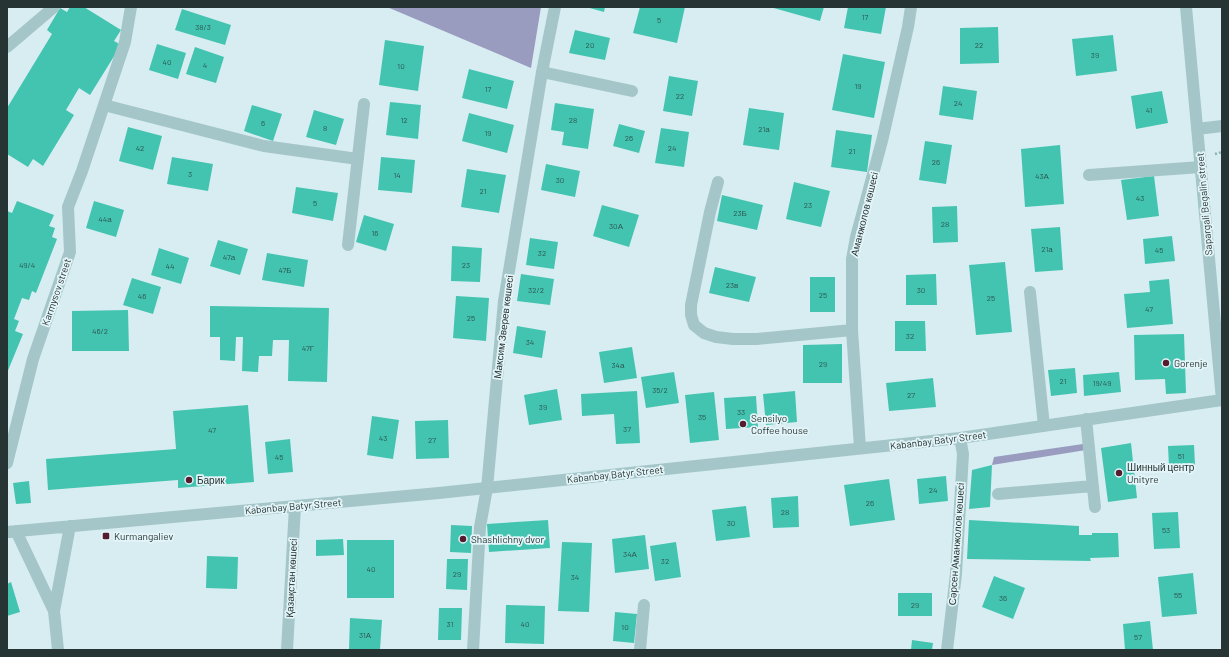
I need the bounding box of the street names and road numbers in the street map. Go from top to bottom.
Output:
street label: Sapargali Begalin street [1194,152,1214,256]
street label: Аманжолов көшесі [848,171,880,257]
street label: Karmysov street [39,256,73,327]
street label: Максим Зверев көшесі [491,275,515,379]
street label: Kabanbay Batyr Street [889,428,987,452]
street label: Kabanbay Batyr Street [566,463,664,485]
street label: Сәрсен Аманжолов көшесі [946,482,966,606]
street label: Kabanbay Batyr Street [244,496,342,516]
street label: Қазақстан көшесі [283,538,299,618]

